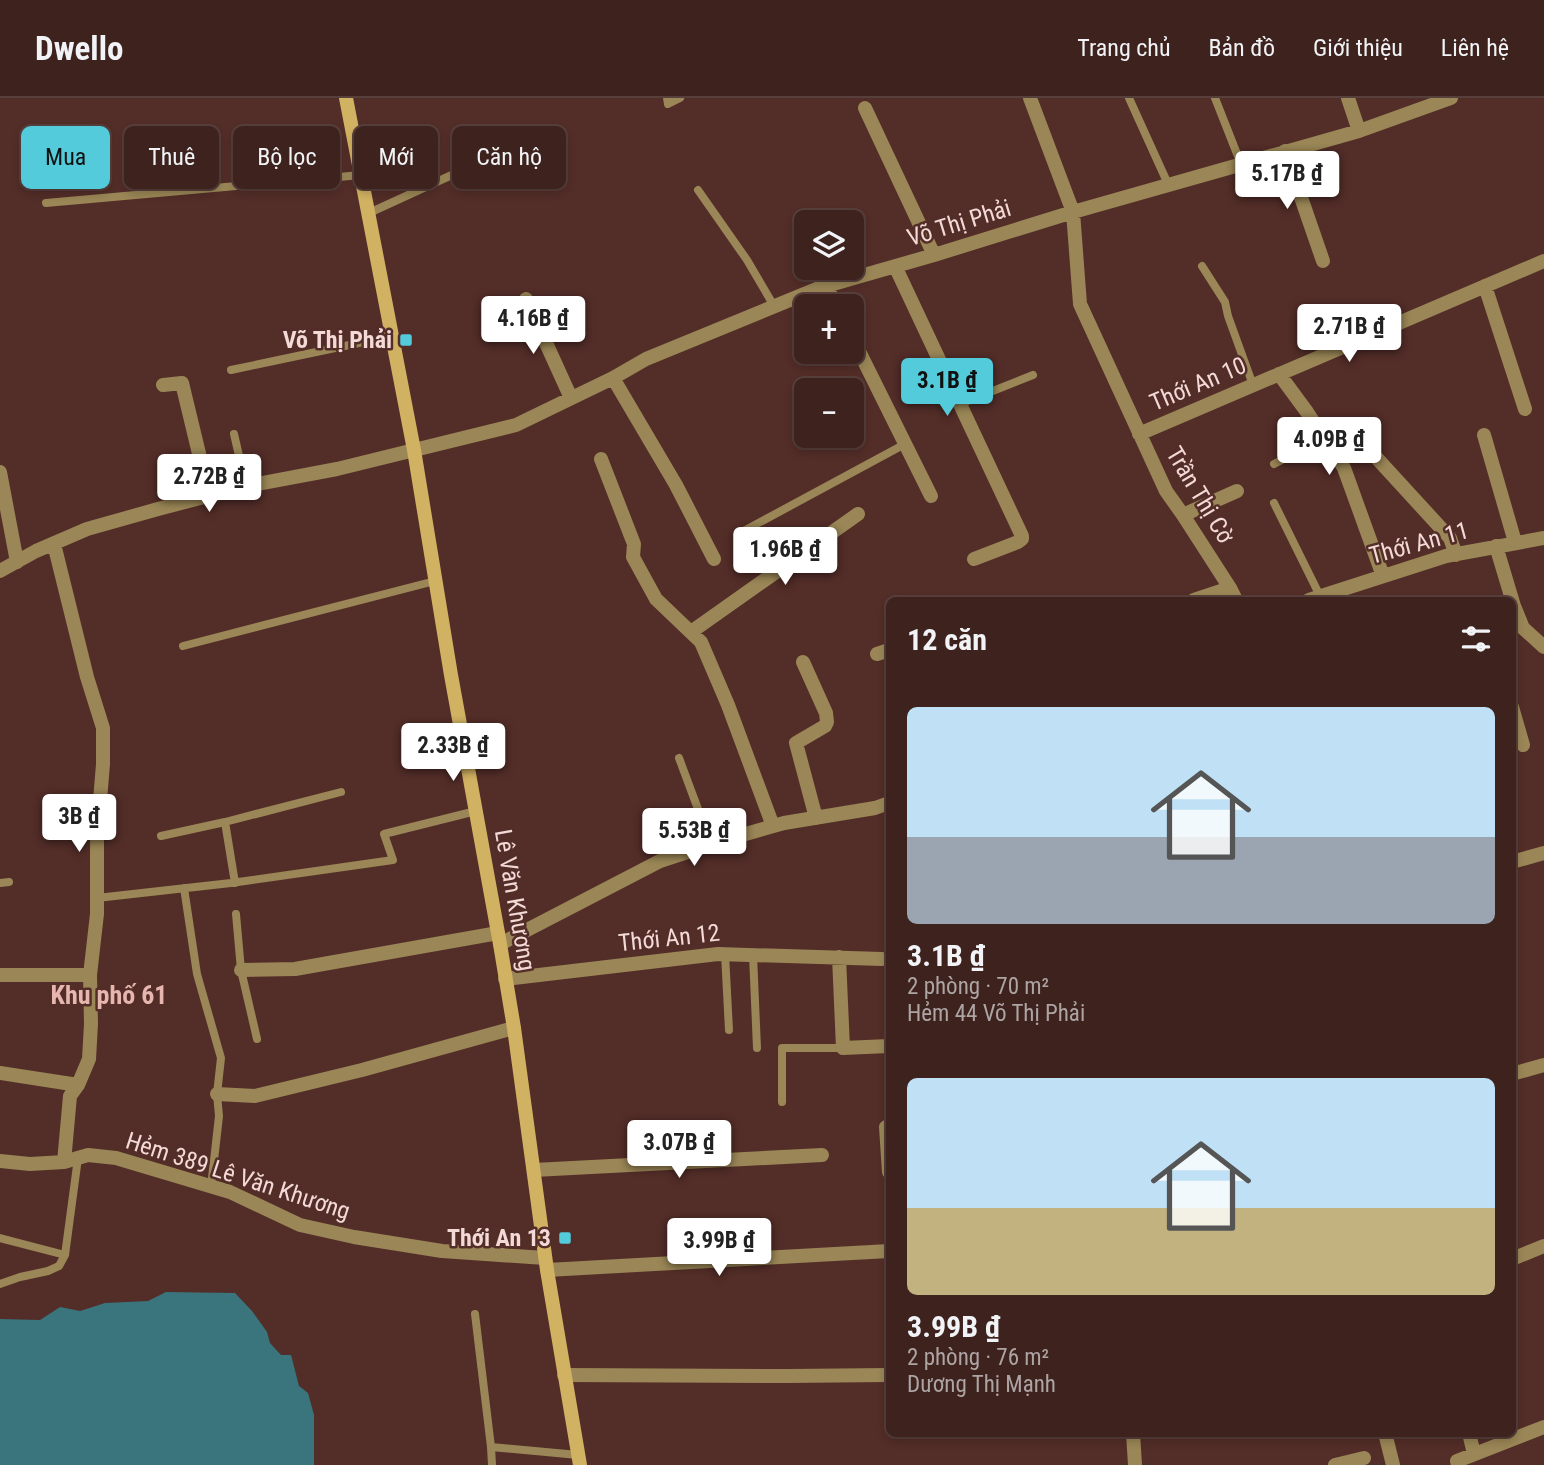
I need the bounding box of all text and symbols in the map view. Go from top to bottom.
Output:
text: Dwello [35,29,123,68]
text: Trang chủ [1077,34,1171,62]
text: Bản đồ [1209,34,1275,62]
text: Giới thiệu [1313,34,1403,62]
text: Liên hệ [1441,34,1509,62]
chip: Mua [21,126,110,189]
chip: Thuê [124,126,219,189]
chip: Bộ lọc [233,126,340,189]
chip: Mới [354,126,438,189]
chip: Căn hộ [452,126,566,189]
pin: 5.17B ₫ [1222,152,1352,211]
text: 5.17B ₫ [1251,160,1323,187]
street label: Võ Thị Phải [904,194,1014,252]
map controls [794,210,864,448]
button: layers [794,210,864,280]
button: + [794,294,864,364]
pin: 4.16B ₫ [468,296,598,356]
pin: 2.71B ₫ [1284,304,1414,364]
text: 4.16B ₫ [497,305,569,332]
text: 2.71B ₫ [1313,313,1385,340]
place label: Võ Thị Phải [283,326,392,354]
marker: Võ Thị Phải [398,332,414,348]
street label: Thới An 10 [1146,351,1250,417]
pin: 3.1B ₫ [890,358,1004,418]
text: 3.1B ₫ [917,367,977,394]
button: − [794,378,864,448]
pin: 4.09B ₫ [1264,418,1394,477]
text: 4.09B ₫ [1293,426,1365,453]
street label: Trần Thị Cờ [1160,442,1240,549]
pin: 2.72B ₫ [144,454,274,514]
text: 2.72B ₫ [173,463,245,490]
street label: Thới An 11 [1366,516,1472,570]
pin: 1.96B ₫ [720,528,850,587]
text: 1.96B ₫ [749,536,821,563]
icon: filters [1457,620,1495,658]
text: 12 căn [907,622,987,657]
pin: 2.33B ₫ [388,724,518,783]
text: 2.33B ₫ [417,732,489,759]
icon: home [1138,752,1264,878]
pin: 3B ₫ [38,794,120,854]
text: 3B ₫ [58,803,100,830]
pin: 5.53B ₫ [629,808,759,868]
text: 5.53B ₫ [658,817,730,844]
street label: Lê Văn Khương [489,827,541,973]
street label: Thới An 12 [617,919,721,957]
text: 3.1B ₫ [907,938,985,973]
text: 2 phòng · 70 m² [907,973,1049,1000]
district label: Khu phố 61 [51,980,167,1010]
text: Hẻm 44 Võ Thị Phải [907,1000,1085,1027]
pin: 3.07B ₫ [614,1121,744,1180]
icon: home [1138,1123,1264,1249]
street label: Hẻm 389 Lê Văn Khương [122,1127,354,1225]
text: 3.07B ₫ [643,1129,715,1156]
pin: 3.99B ₫ [654,1218,784,1278]
place label: Thới An 13 [447,1224,551,1252]
text: 3.99B ₫ [683,1227,755,1254]
marker: Thới An 13 [557,1230,573,1246]
text: 3.99B ₫ [907,1309,1000,1344]
text: 2 phòng · 76 m² [907,1344,1049,1371]
text: Dương Thị Mạnh [907,1371,1056,1398]

